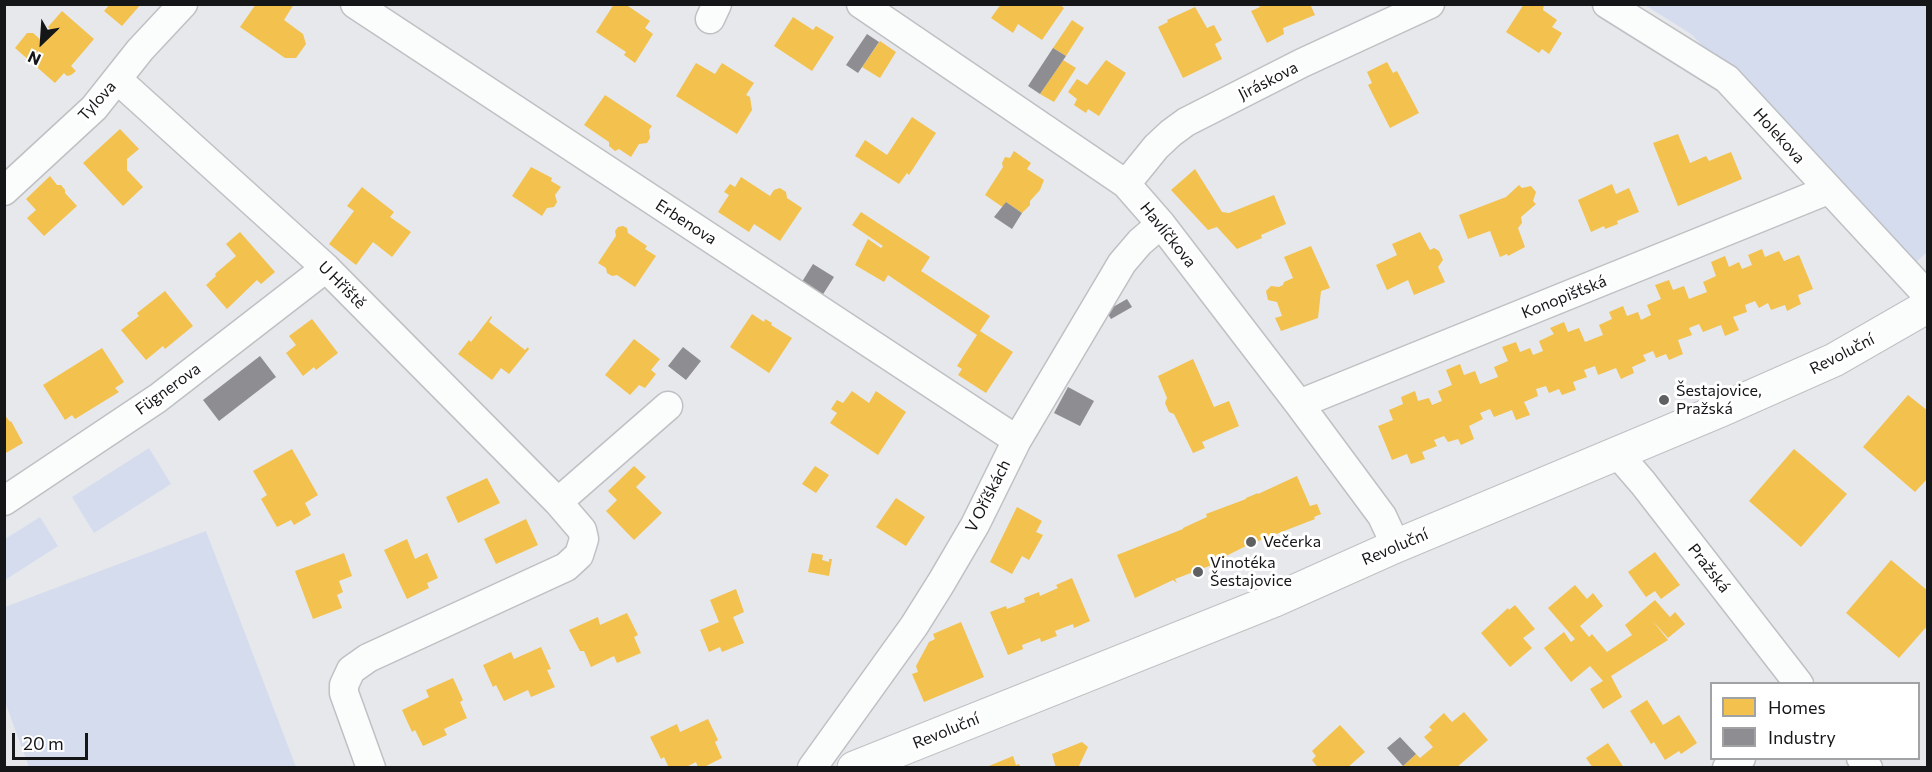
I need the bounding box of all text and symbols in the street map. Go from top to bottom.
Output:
north arrow [12,12,72,72]
text: N [25,48,44,70]
street label: Jiráskova [1235,58,1301,104]
street label: Tylova [74,77,120,125]
street label: Holekova [1749,104,1809,168]
street label: Erbenova [652,195,720,249]
street label: Havlíčkova [1136,198,1200,272]
street label: U Hřiště [314,257,370,313]
street label: Konopišťská [1519,271,1609,323]
street label: Revoluční [1806,330,1878,378]
street label: Fügnerova [132,359,204,419]
place label: Šestajovice, Pražská [1676,381,1762,419]
marker: Šestajovice, Pražská [1657,393,1671,407]
street label: V Oříškách [962,456,1014,536]
street label: Revoluční [1359,524,1431,570]
place label: Večerka [1263,532,1321,552]
marker: Večerka [1244,535,1258,549]
street label: Pražská [1684,540,1734,596]
place label: Vinotéka Šestajovice [1210,553,1292,591]
marker: Vinotéka Šestajovice [1191,565,1205,579]
legend [1710,682,1920,760]
text: Homes [1768,696,1826,718]
street label: Revoluční [910,709,982,753]
scale bar [15,721,92,759]
text: Industry [1768,726,1836,748]
text: 20 m [23,732,64,754]

